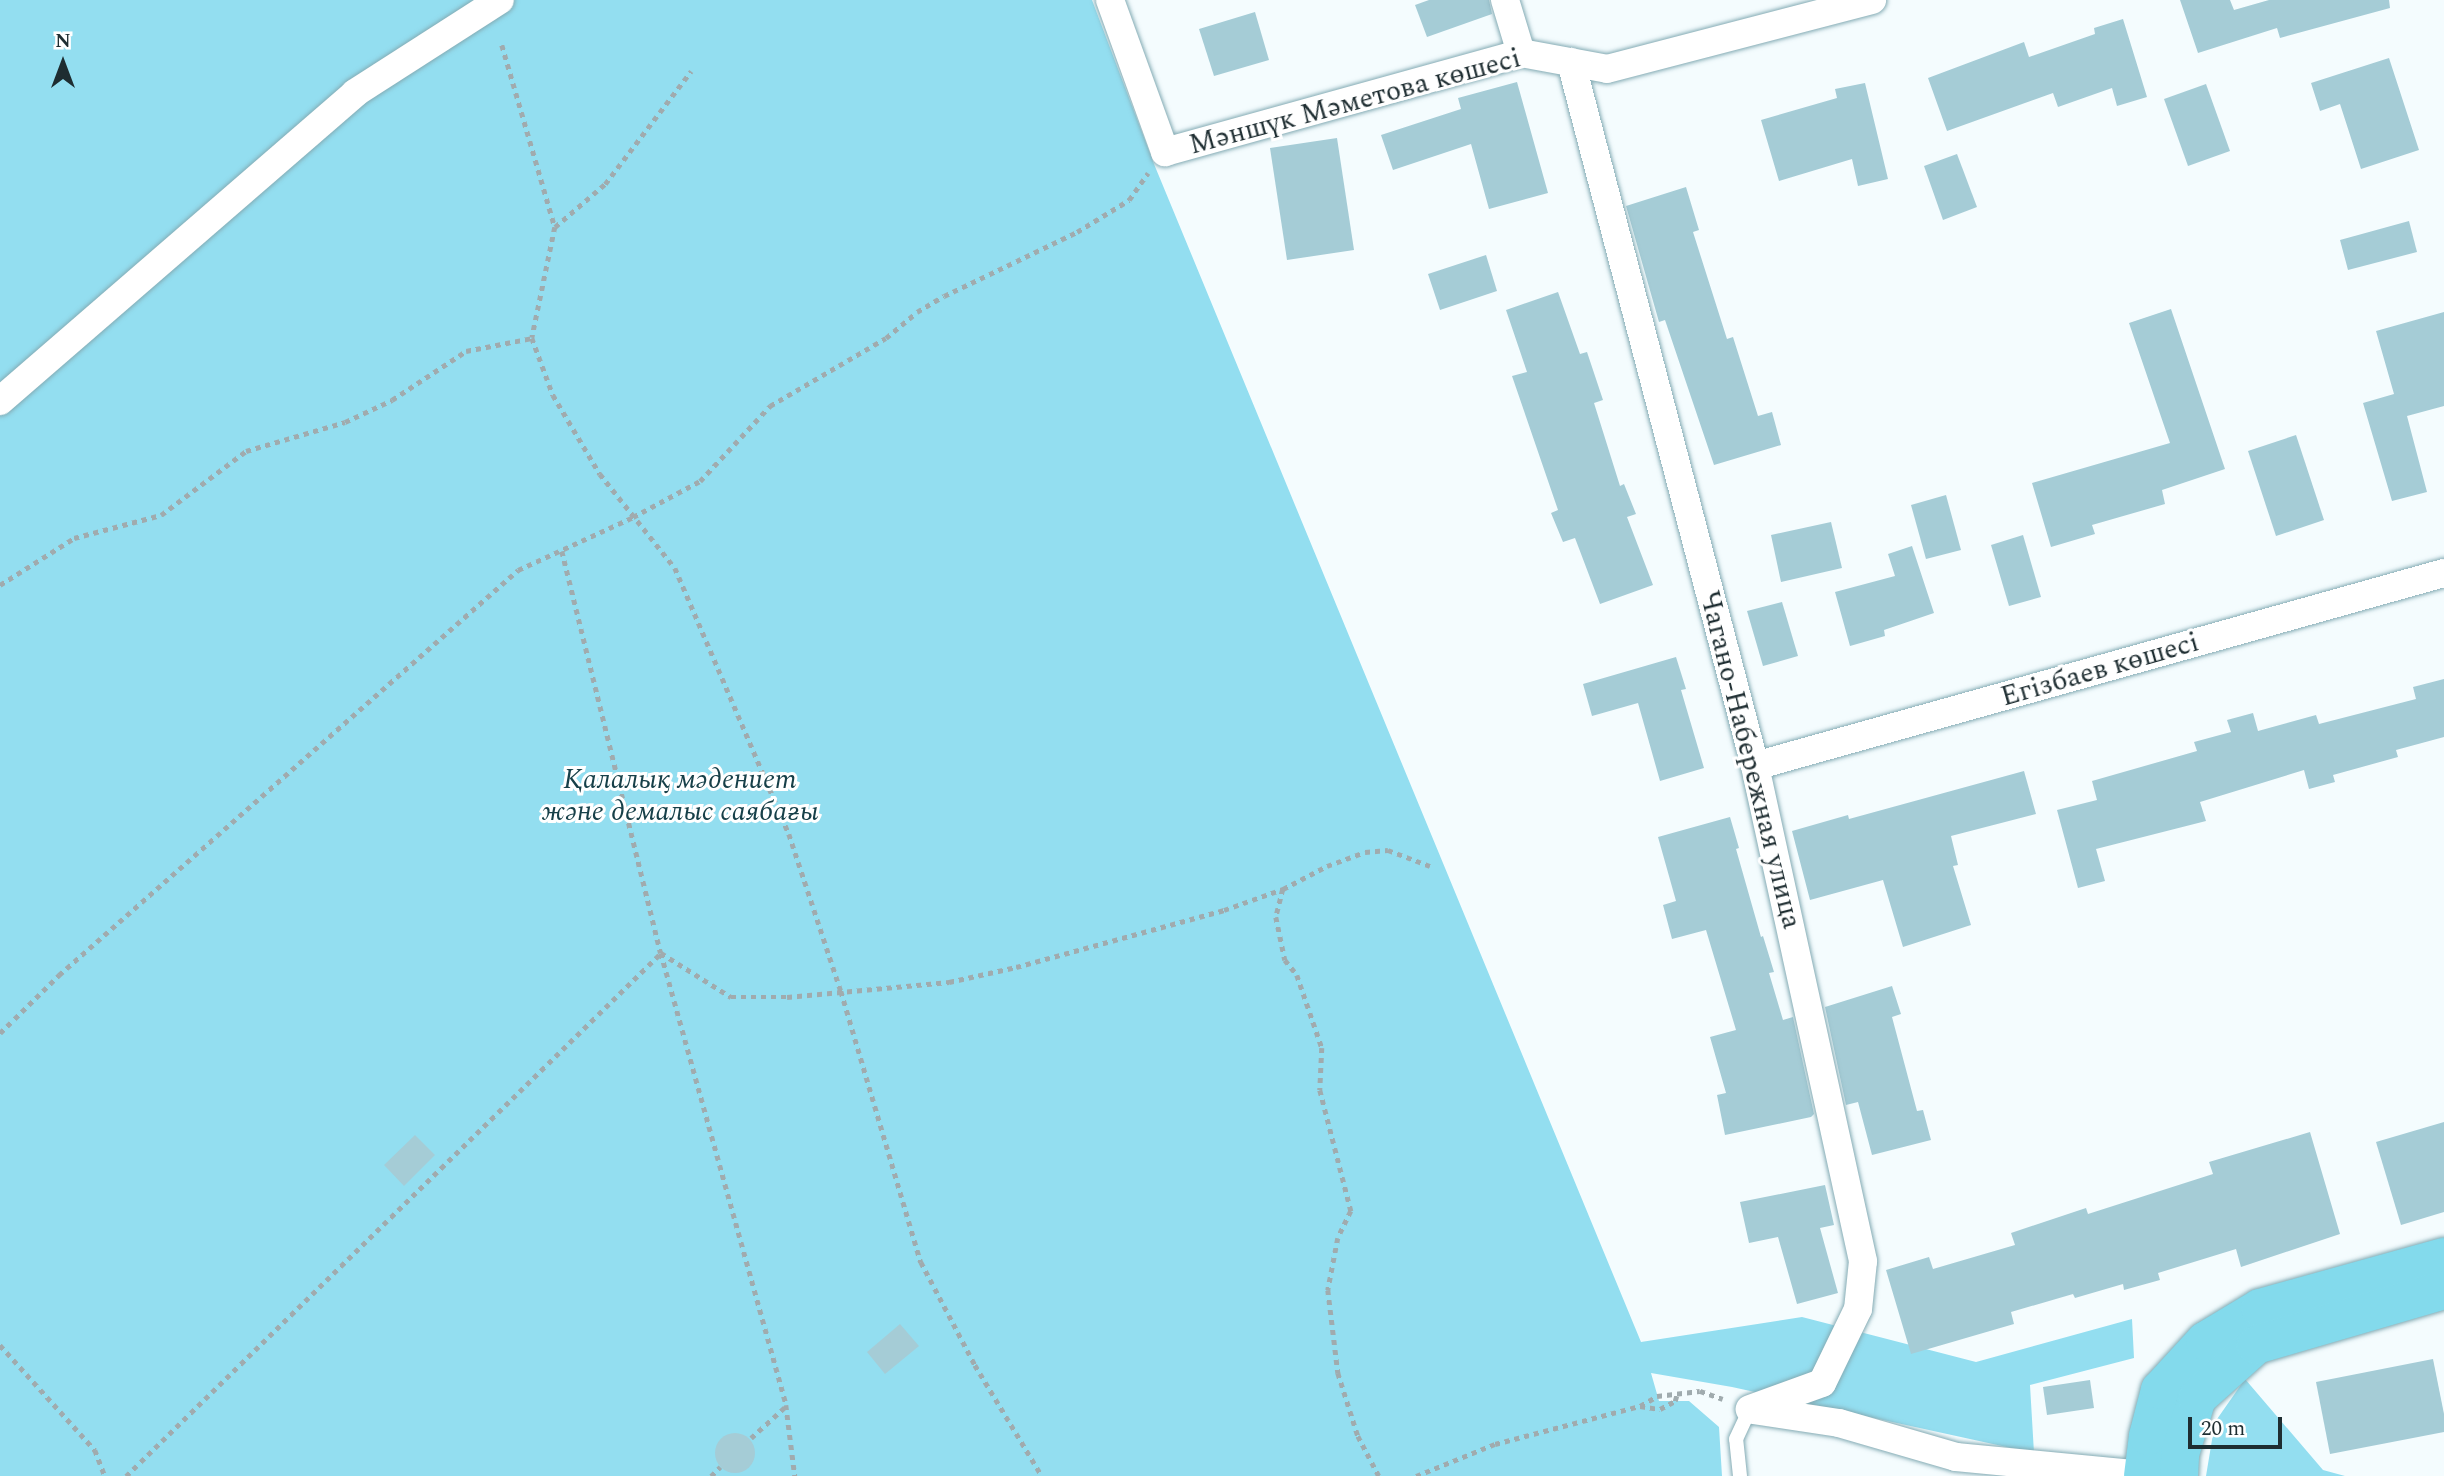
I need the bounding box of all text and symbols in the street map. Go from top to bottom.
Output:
text: N [55,27,71,56]
north arrow [28,28,98,98]
street label: Мәншүк Мәметова көшесі [1185,42,1525,162]
street label: Чагано-Набережная улица [1692,588,1808,932]
street label: Егізбаев көшесі [1997,626,2203,714]
park label: Қалалық мәдениет және демалыс саябағы [542,763,818,829]
scale bar [2192,1402,2286,1446]
text: 20 m [2201,1413,2245,1445]

